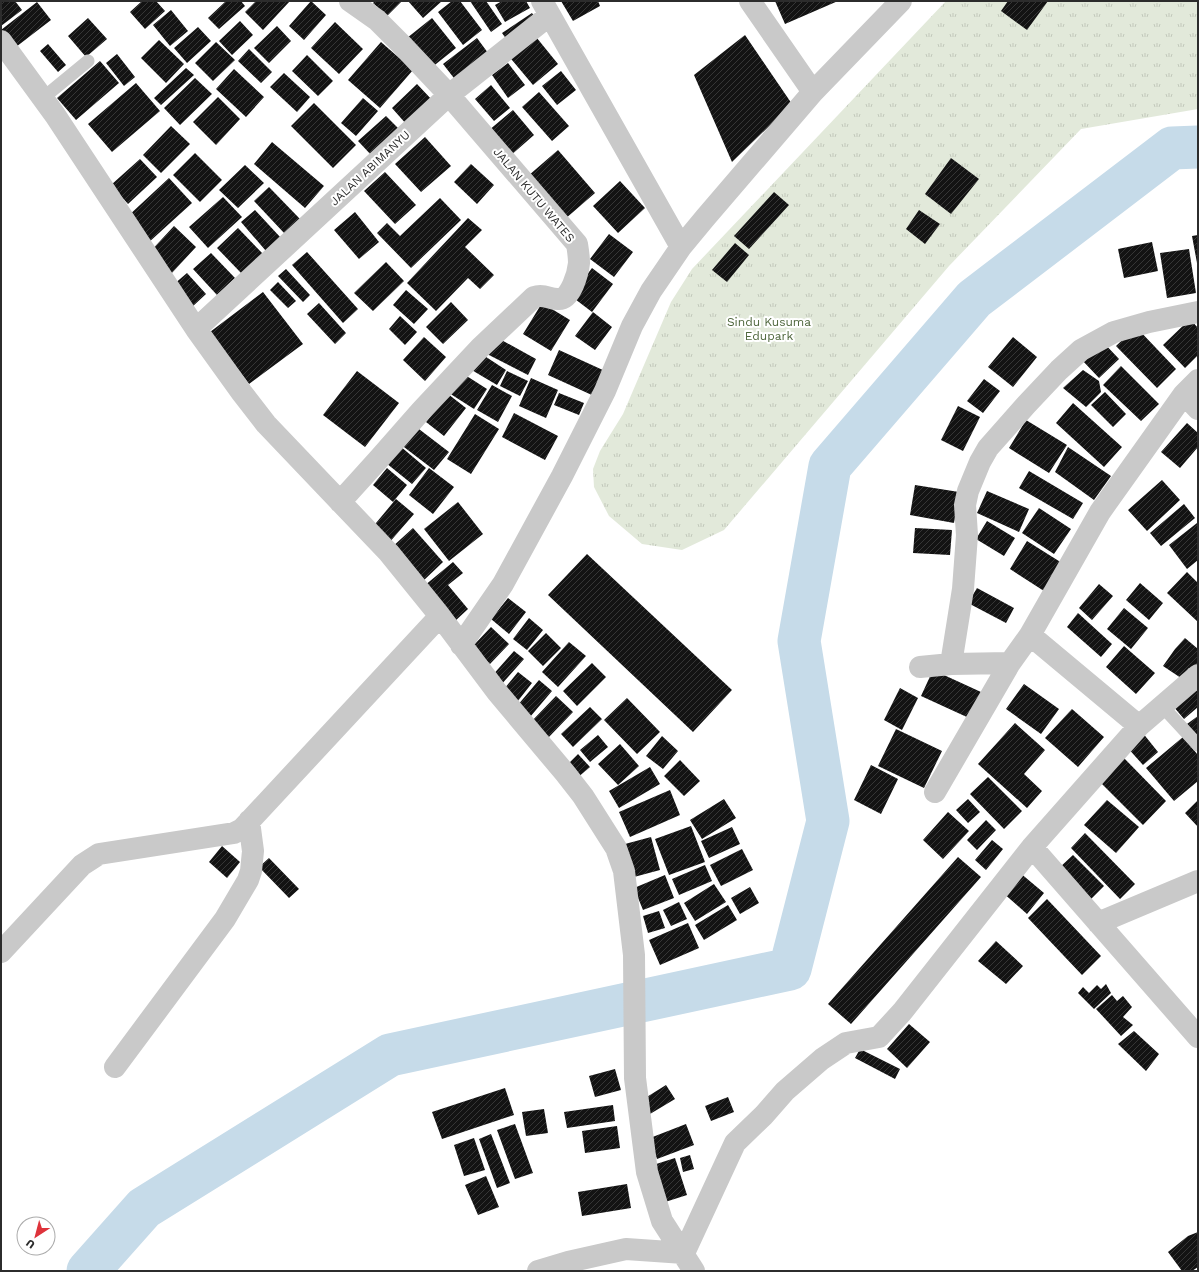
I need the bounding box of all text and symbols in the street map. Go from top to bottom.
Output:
street label: JALAN ABIMANYU [327,128,413,208]
street label: JALAN KUTU WATES [490,145,578,245]
park label: Sindu Kusuma Edupark [727,315,811,343]
north arrow [16,1216,56,1256]
text: U [23,1236,37,1251]

